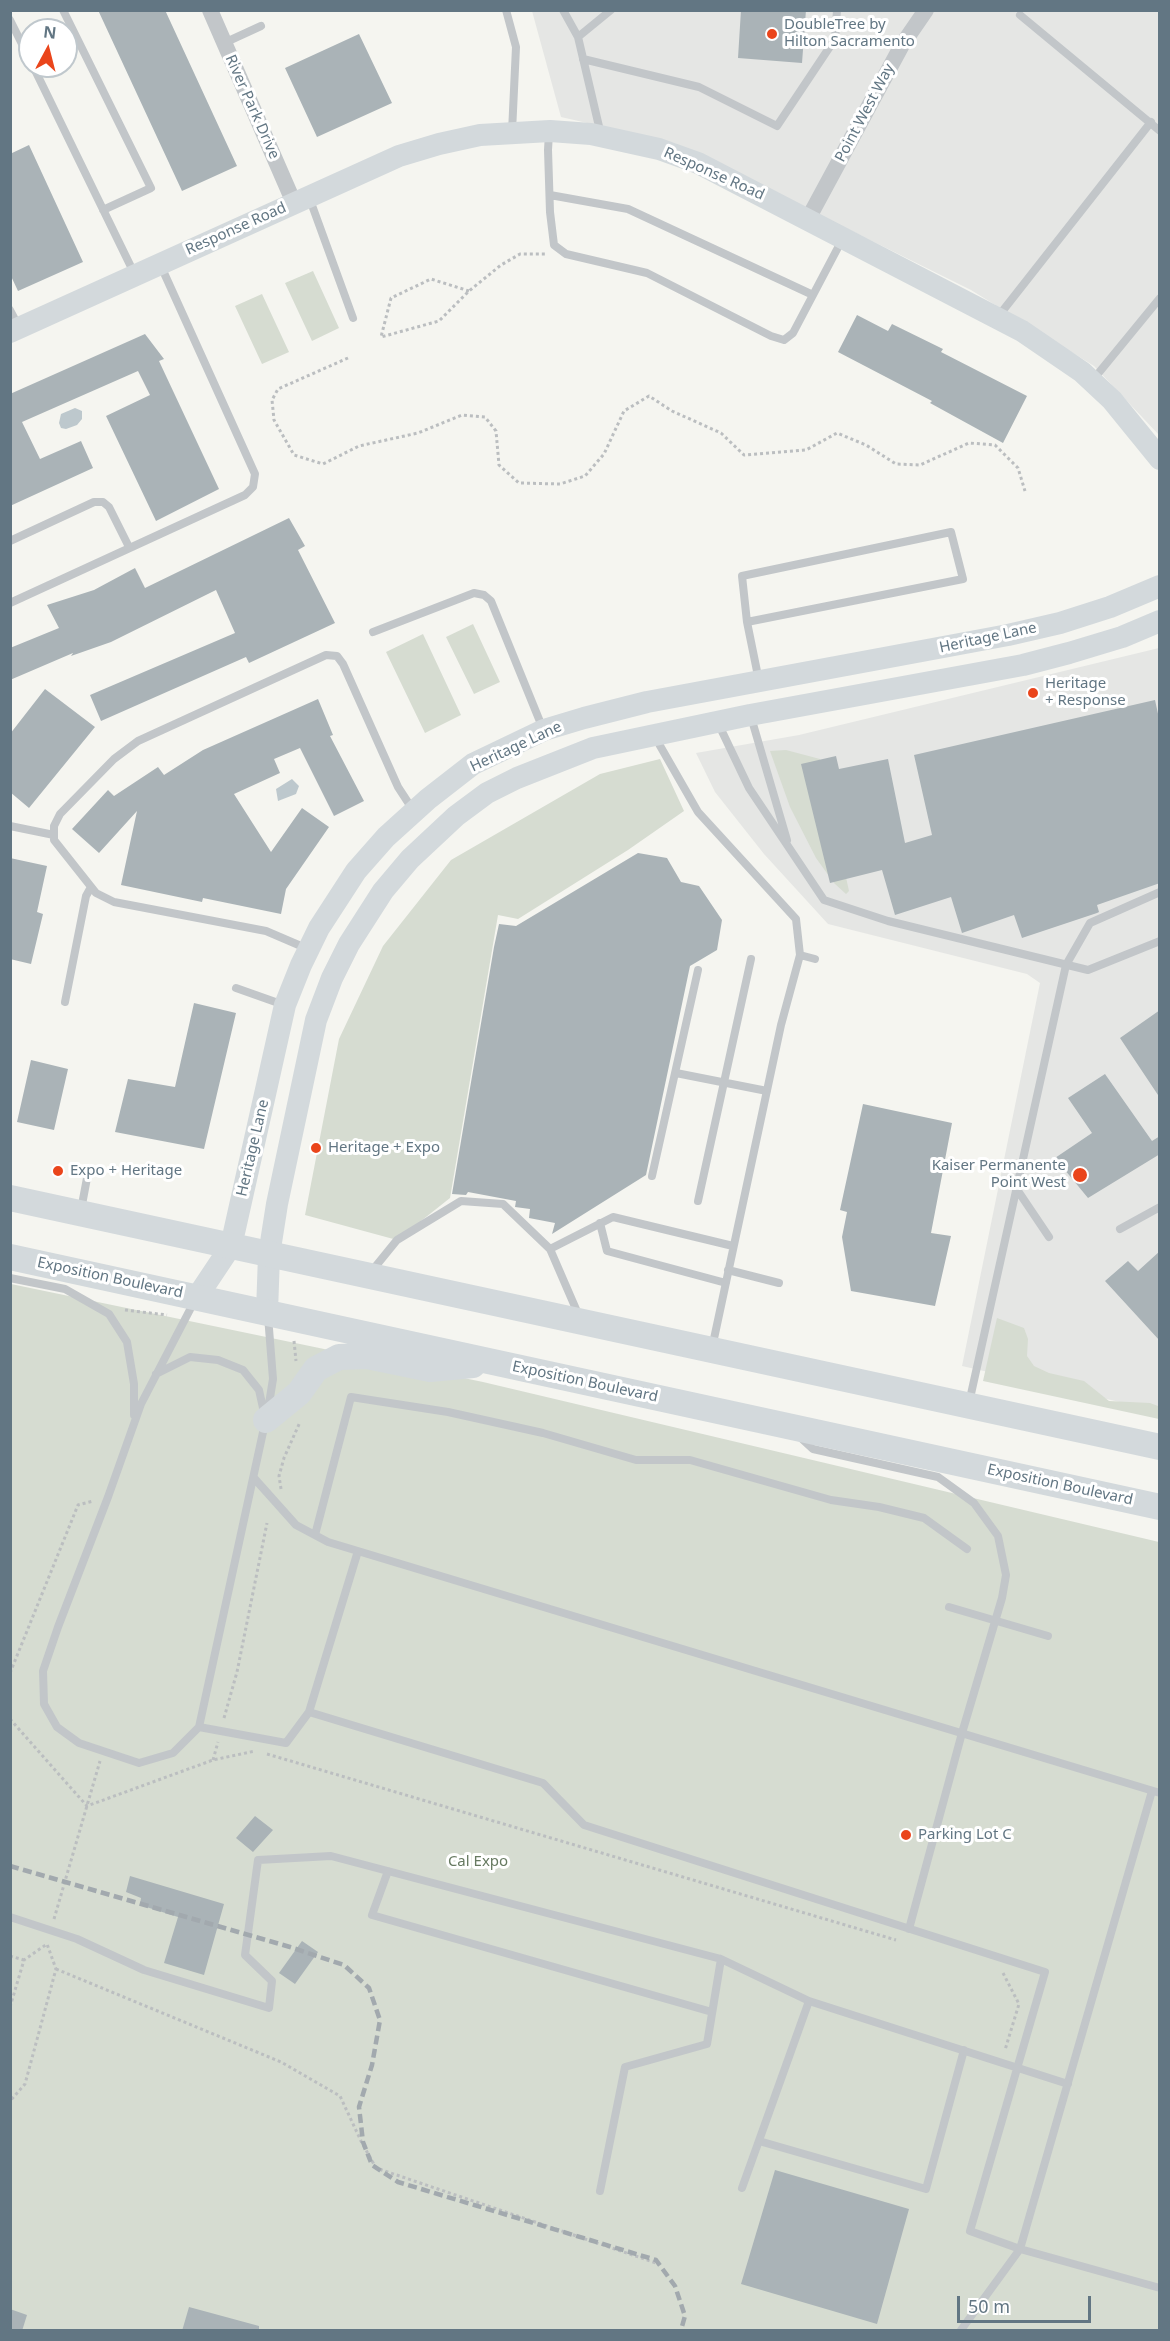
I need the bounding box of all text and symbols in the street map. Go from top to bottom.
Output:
place label: DoubleTree by Hilton Sacramento [784,16,915,51]
north arrow [18,18,78,78]
text: N [42,20,58,44]
marker: DoubleTree by Hilton Sacramento [765,27,779,41]
street label: River Park Drive [221,52,283,162]
street label: Point West Way [831,61,899,165]
street label: Response Road [661,144,767,204]
street label: Response Road [183,199,289,259]
street label: Heritage Lane [938,619,1038,657]
place label: Heritage + Response [1045,675,1126,710]
marker: Heritage + Response [1026,686,1040,700]
street label: Heritage Lane [467,718,565,776]
street label: Heritage Lane [233,1098,273,1198]
place label: Heritage + Expo [328,1139,440,1157]
marker: Heritage + Expo [309,1141,323,1155]
place label: Kaiser Permanente Point West [932,1157,1066,1192]
place label: Expo + Heritage [70,1162,182,1180]
marker: Expo + Heritage [51,1164,65,1178]
marker: Kaiser Permanente Point West [1071,1166,1089,1184]
street label: Exposition Boulevard [36,1254,184,1302]
street label: Exposition Boulevard [511,1358,659,1406]
street label: Exposition Boulevard [986,1461,1134,1509]
place label: Parking Lot C [918,1826,1012,1844]
marker: Parking Lot C [899,1828,913,1842]
park label: Cal Expo [448,1853,508,1871]
scale bar [960,2284,1094,2322]
text: 50 m [968,2294,1010,2318]

